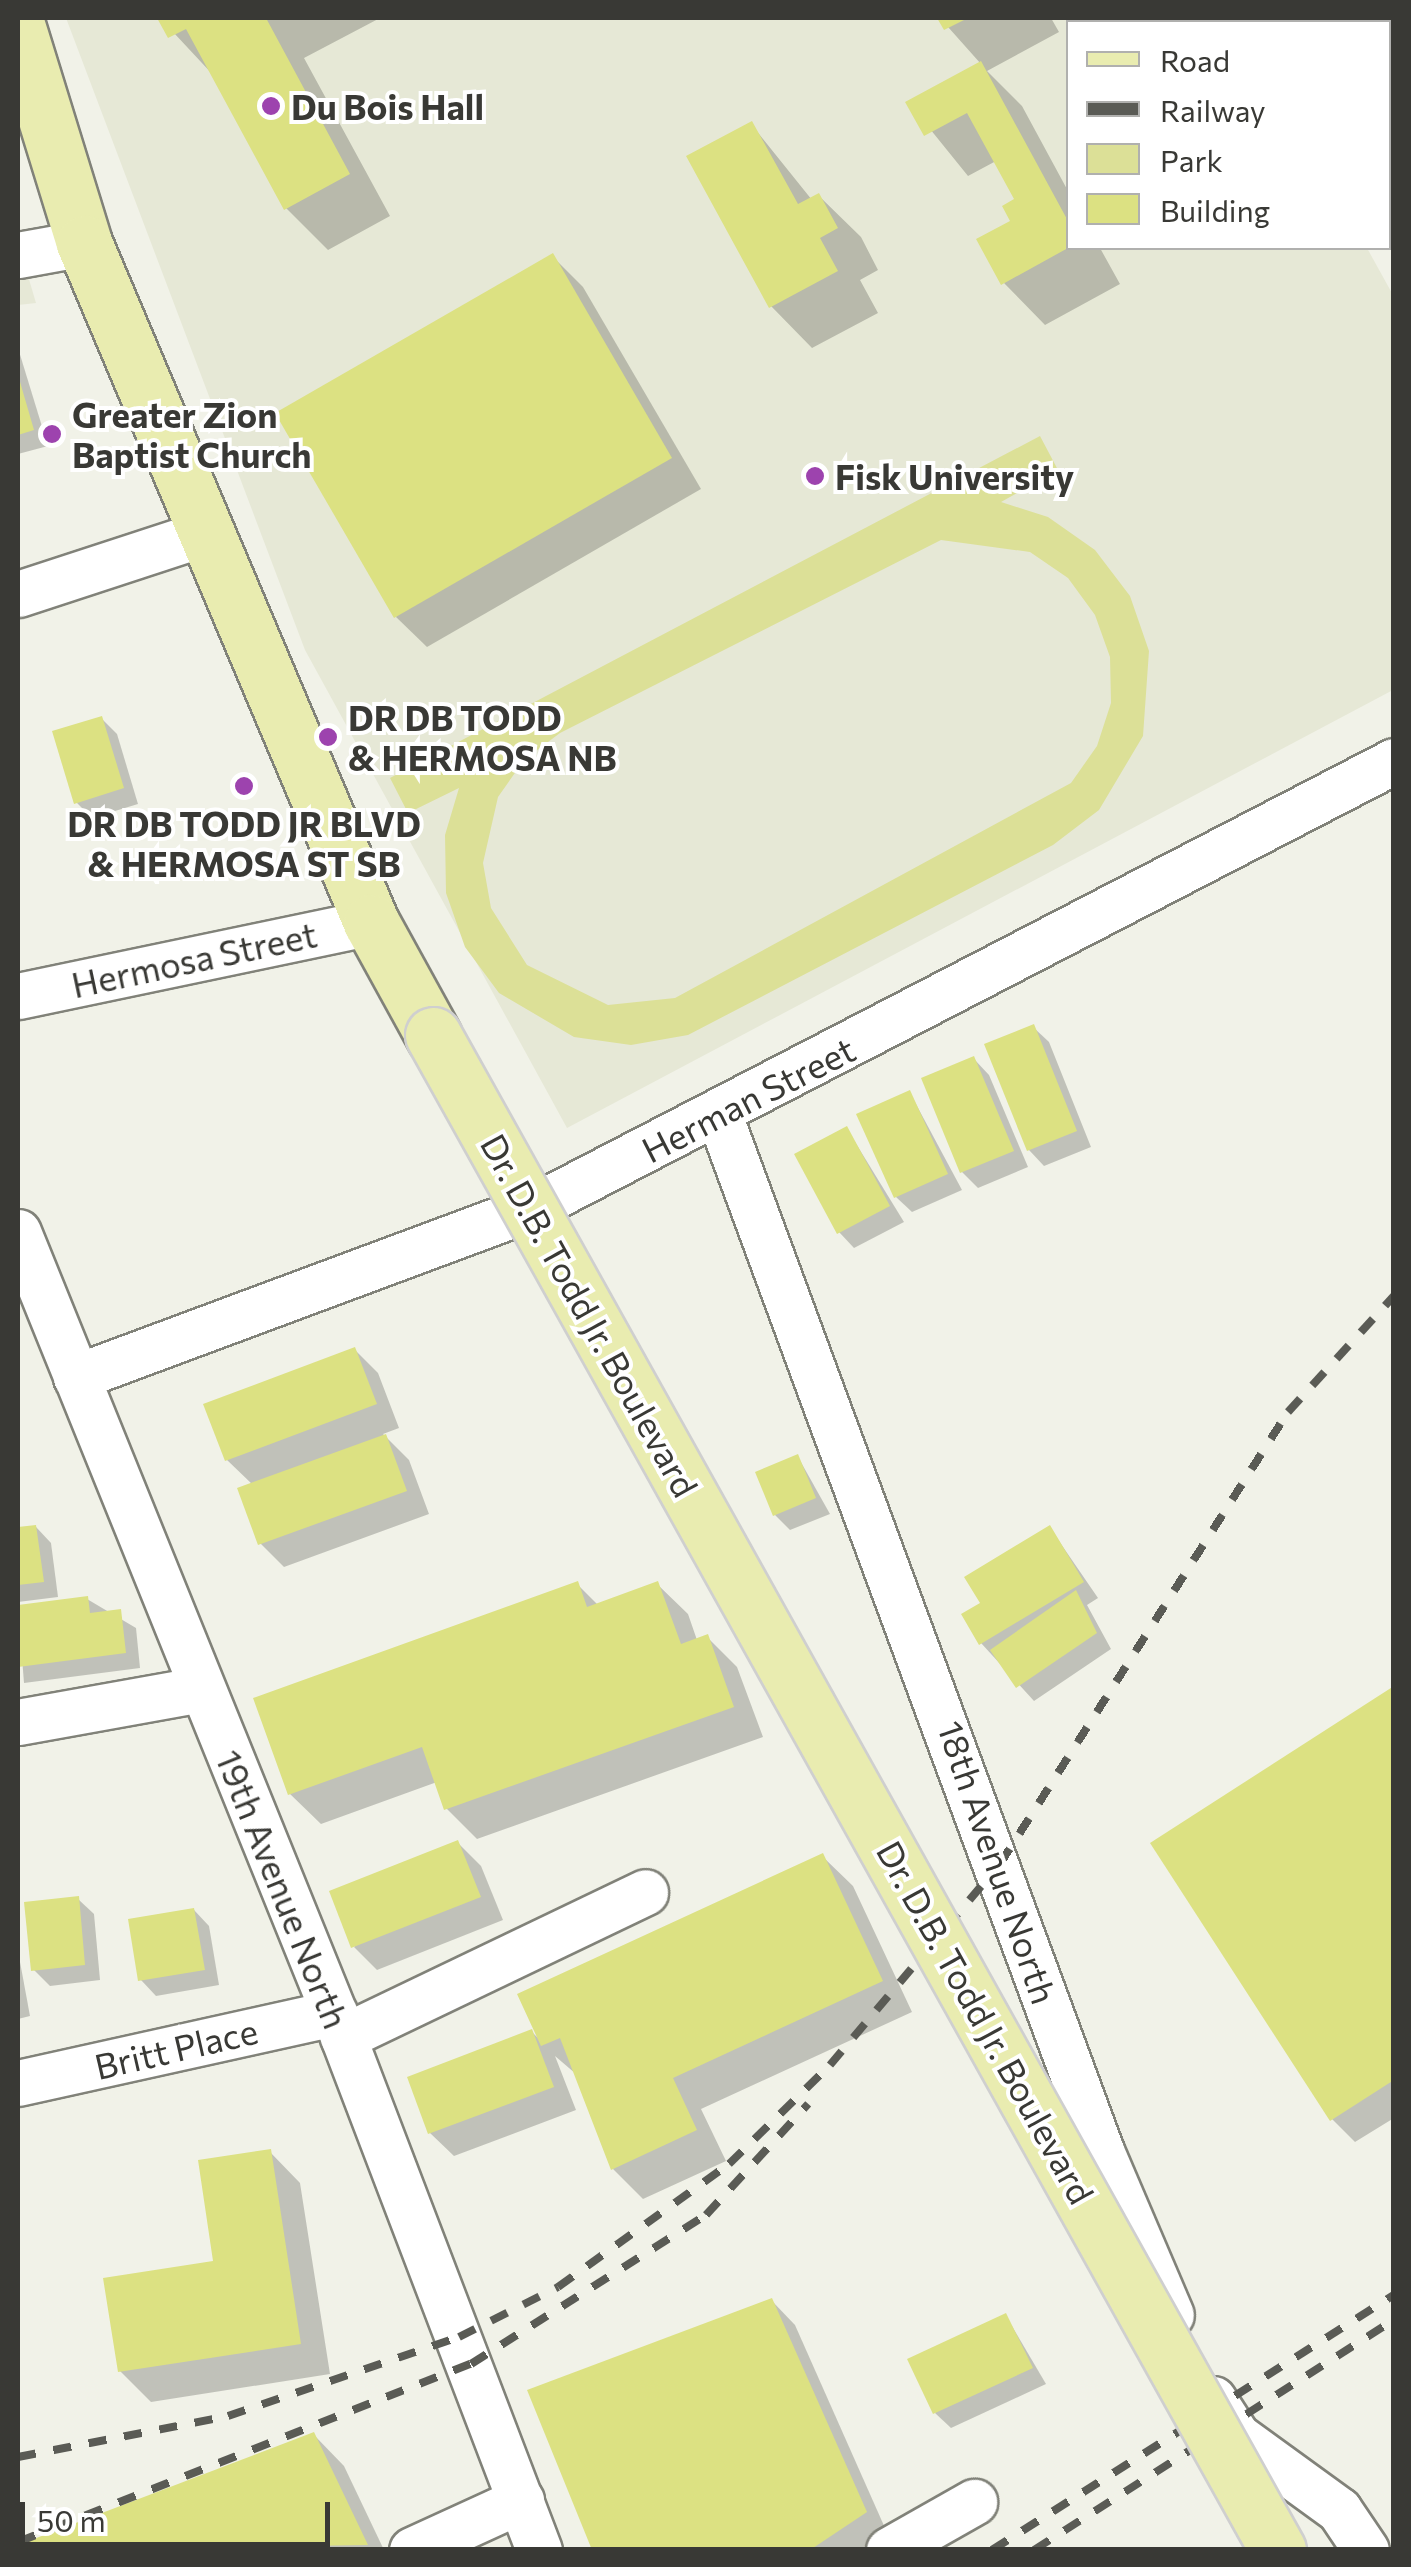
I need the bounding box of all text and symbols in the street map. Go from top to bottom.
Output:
legend [1066,20,1391,250]
text: Road [1160,41,1230,78]
place label: Du Bois Hall [291,85,484,127]
text: Railway [1160,91,1266,128]
marker: Du Bois Hall [260,95,282,117]
text: Park [1160,141,1223,178]
text: Building [1160,191,1270,228]
place label: Greater Zion Baptist Church [72,393,312,475]
marker: Greater Zion Baptist Church [41,423,63,445]
place label: Fisk University [835,455,1074,497]
marker: Fisk University [804,465,826,487]
place label: DR DB TODD & HERMOSA NB [348,696,617,778]
marker: DR DB TODD & HERMOSA NB [317,726,339,748]
marker: DR DB TODD JR BLVD & HERMOSA ST SB [233,775,255,797]
place label: DR DB TODD JR BLVD & HERMOSA ST SB [67,802,421,884]
street label: Hermosa Street [68,913,320,1005]
street label: Herman Street [635,1027,861,1171]
street label: Dr. D.B. Todd Jr. Boulevard [473,1126,707,1504]
street label: 18th Avenue North [930,1715,1066,2009]
street label: 19th Avenue North [208,1744,358,2034]
street label: Dr. D.B. Todd Jr. Boulevard [869,1833,1103,2211]
street label: Britt Place [90,2009,262,2087]
scale bar [25,2482,335,2544]
text: 50 m [37,2501,106,2538]

